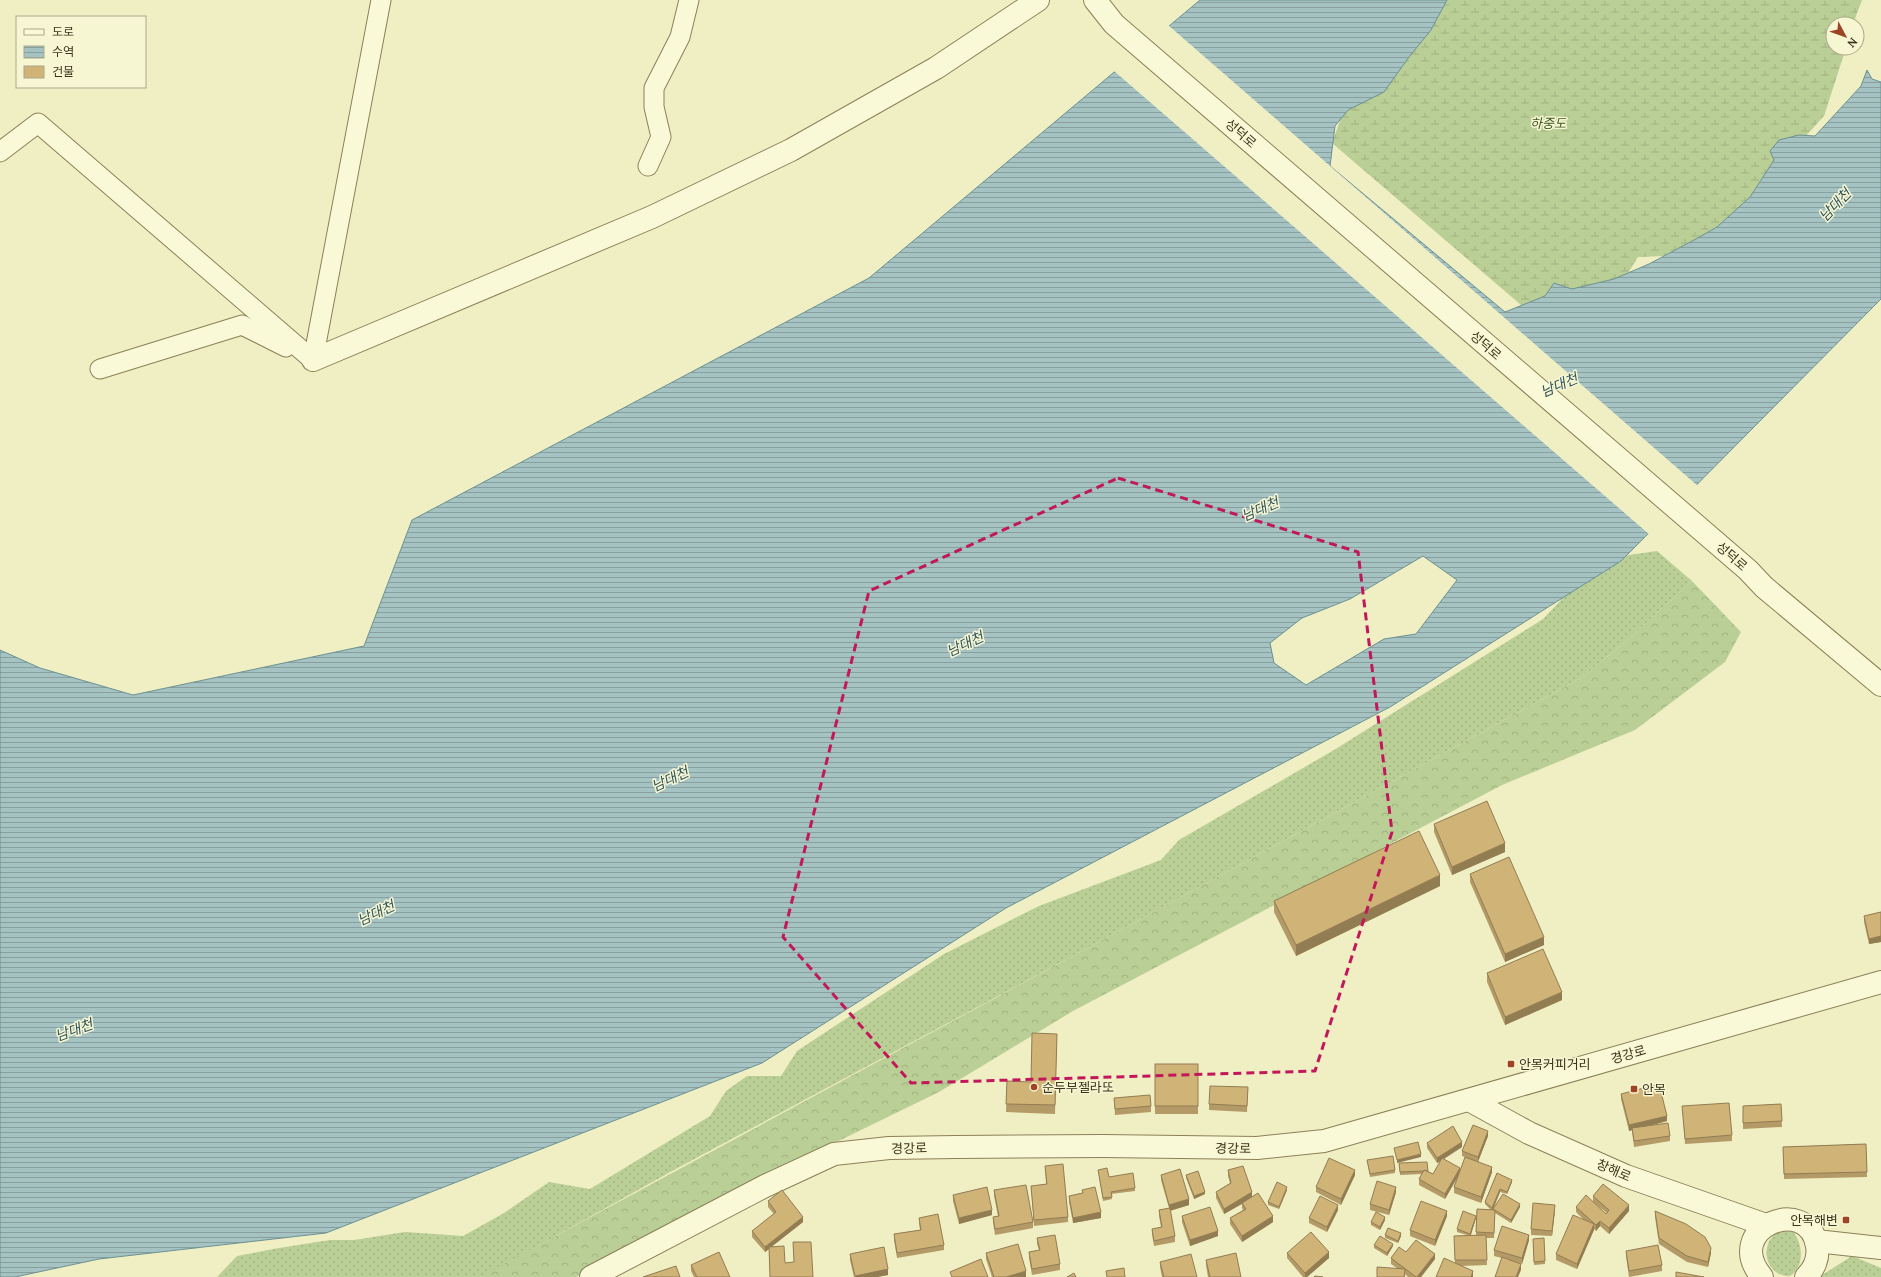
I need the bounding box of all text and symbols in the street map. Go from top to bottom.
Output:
legend [16,16,146,88]
north arrow [1825,16,1865,56]
text: 도로 [52,24,74,39]
text: N [1844,35,1861,51]
text: 수역 [52,44,74,59]
text: 건물 [52,64,74,79]
street label: 성덕로 [1222,115,1260,152]
park label: 하중도 [1530,115,1567,132]
water label: 남대천 [1815,184,1856,225]
street label: 성덕로 [1467,327,1505,364]
water label: 남대천 [1538,369,1581,401]
water label: 남대천 [1239,493,1282,525]
street label: 성덕로 [1713,538,1751,575]
water label: 남대천 [944,627,987,660]
water label: 남대천 [649,762,692,795]
water label: 남대천 [355,896,398,929]
water label: 남대천 [53,1015,96,1045]
street label: 경강로 [1609,1041,1648,1068]
place label: 안목커피거리 [1519,1056,1591,1073]
marker: 안목커피거리 [1506,1059,1516,1069]
place label: 순두부젤라또 [1042,1079,1114,1096]
place label: 안목 [1642,1081,1666,1098]
marker: 순두부젤라또 [1029,1082,1039,1092]
marker: 안목 [1629,1084,1639,1094]
street label: 경강로 [891,1139,927,1158]
street label: 경강로 [1215,1140,1251,1157]
street label: 창해로 [1594,1156,1634,1185]
place label: 안목해변 [1790,1212,1838,1229]
marker: 안목해변 [1841,1215,1851,1225]

